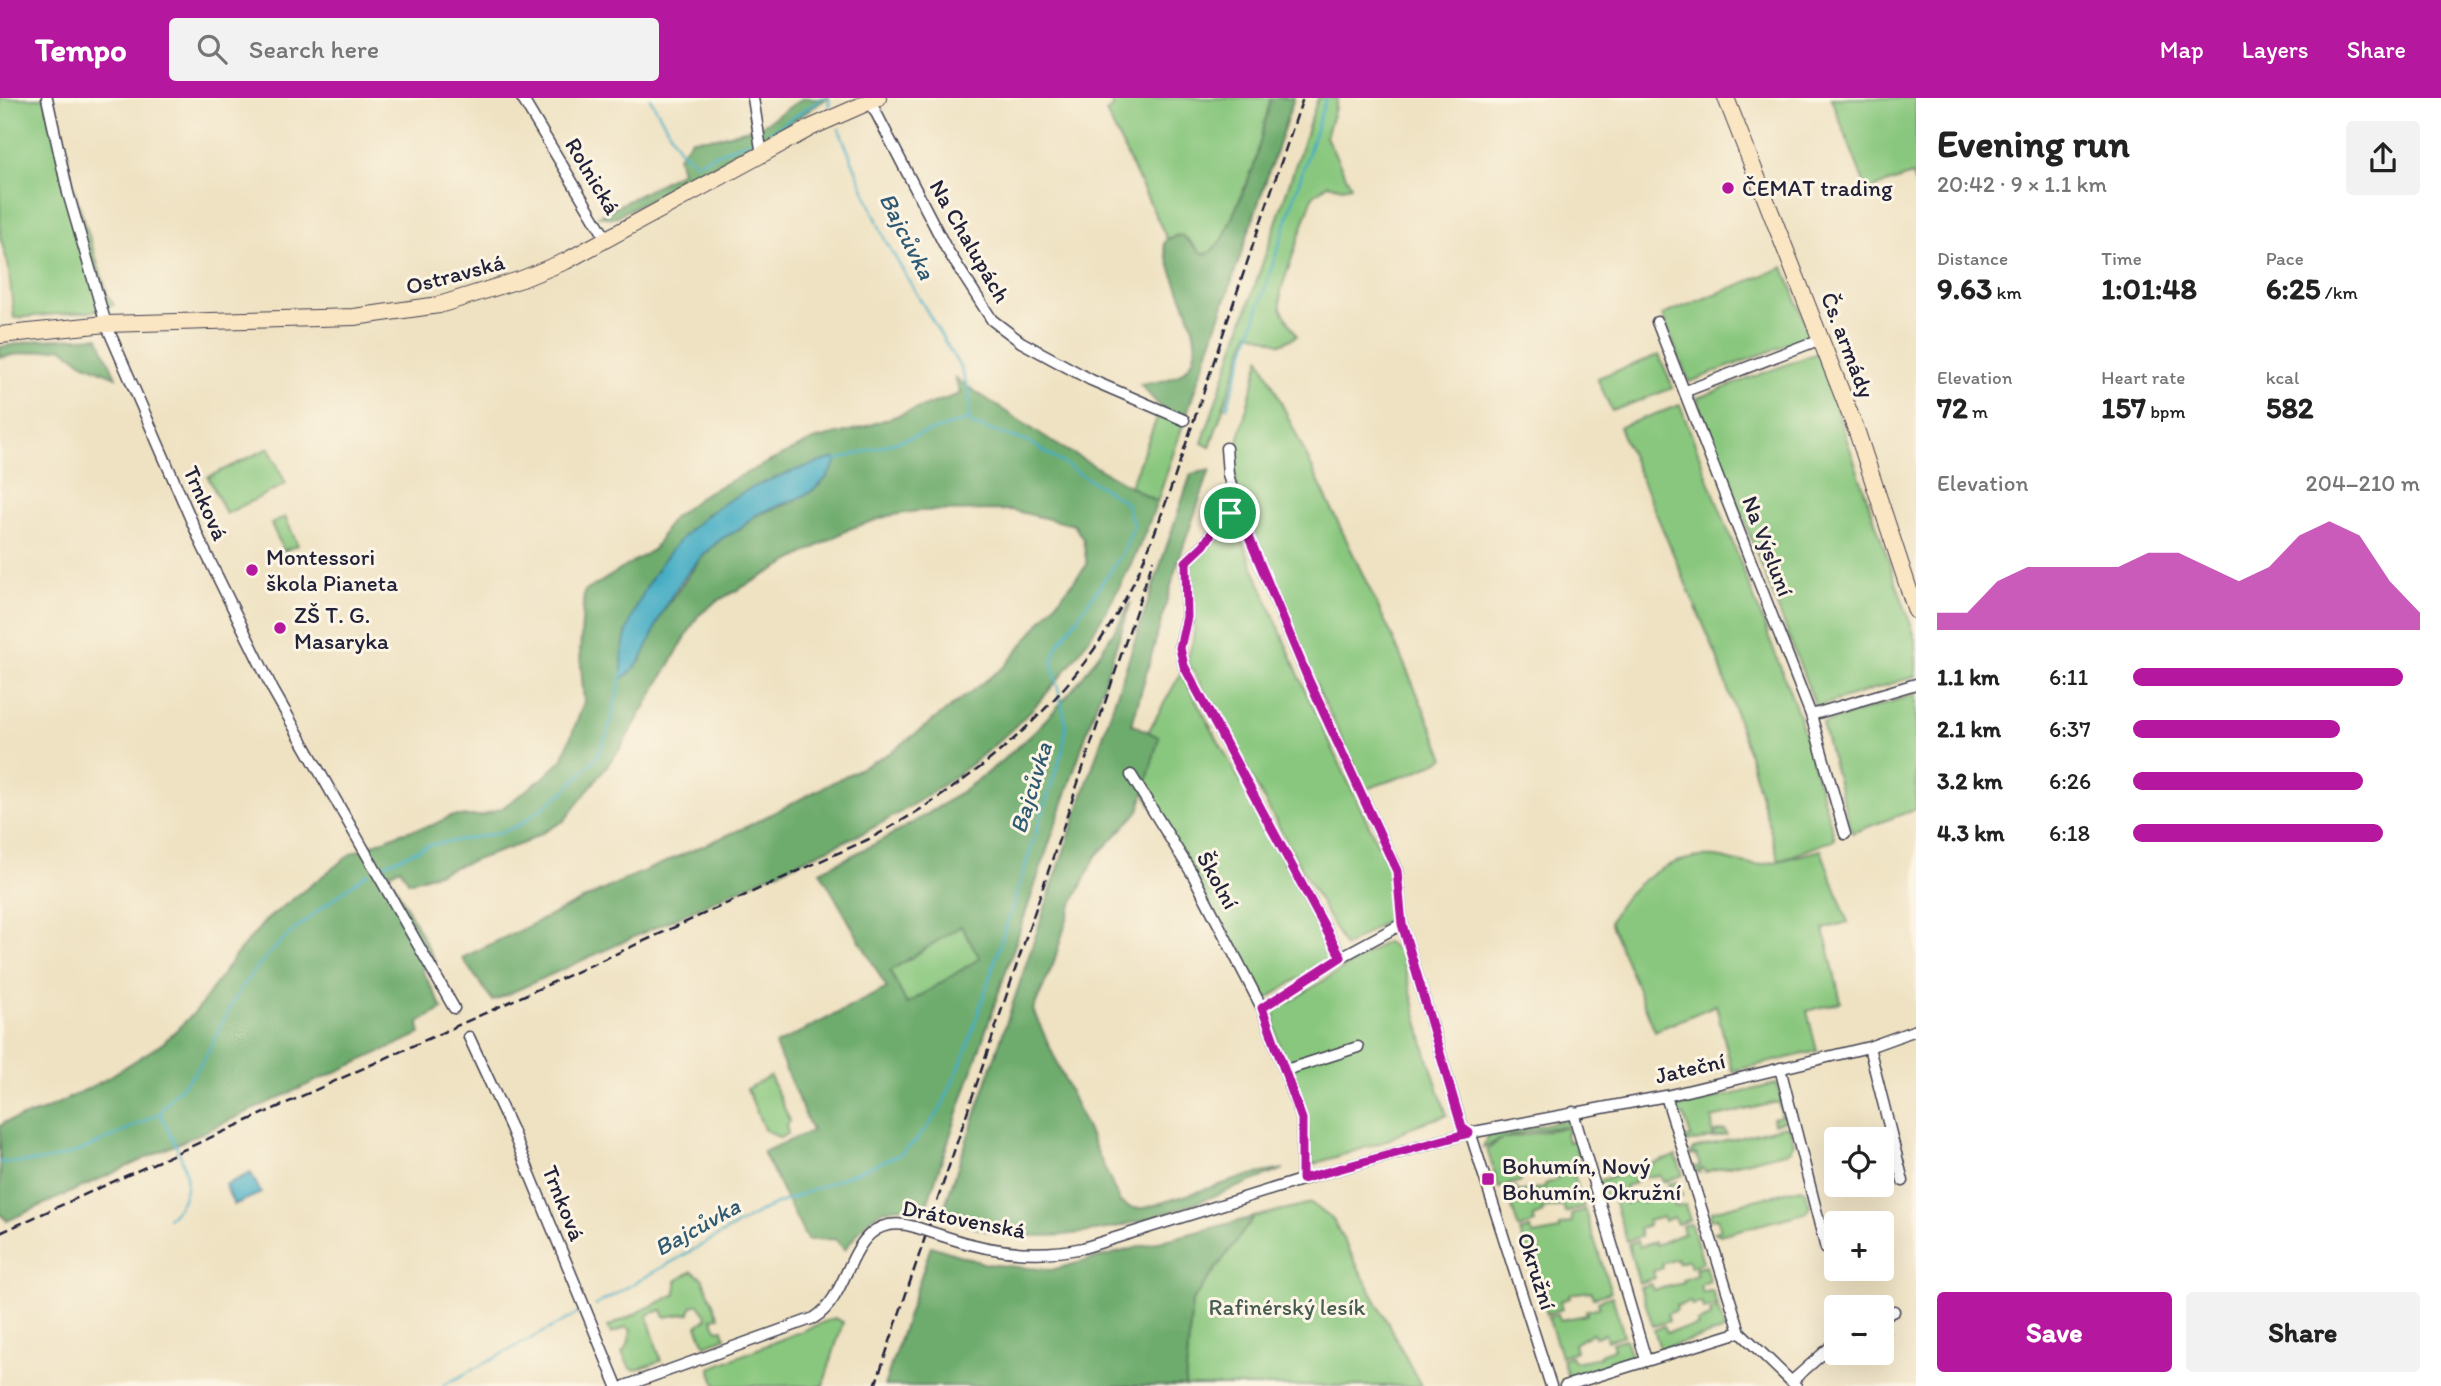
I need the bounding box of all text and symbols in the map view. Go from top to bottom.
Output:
search box [169,18,659,81]
text: Tempo [35,30,127,69]
icon: search [193,30,231,68]
text: Search here [249,33,379,65]
text: Map [2160,35,2204,64]
text: Layers [2242,35,2309,64]
text: Share [2347,35,2406,64]
text: Evening run [1937,121,2130,167]
button: share [2346,121,2420,195]
street label: Rolnická [559,132,627,220]
text: 20:42 · 9 × 1.1 km [1937,170,2107,198]
place label: ČEMAT trading [1742,174,1893,202]
street label: Na Chalupách [924,175,1017,308]
marker: ČEMAT trading [1720,180,1736,196]
water label: Bajcůvka [873,188,942,285]
street label: Ostravská [402,247,508,301]
text: Distance [1937,247,2008,270]
text: Time [2101,247,2142,270]
text: Pace [2266,247,2304,270]
text: 9.63 [1937,270,1992,307]
text: 1:01:48 [2101,270,2197,307]
text: 6:25 [2266,270,2320,307]
text: km [1992,281,2022,304]
text: /km [2320,281,2358,304]
street label: Čs. armády [1815,288,1881,402]
text: Elevation [1937,366,2013,389]
text: Heart rate [2101,366,2185,389]
text: kcal [2266,366,2299,389]
text: 72 [1937,389,1968,426]
text: 157 [2101,389,2146,426]
text: 582 [2266,389,2314,426]
text: m [1968,400,1988,423]
text: bpm [2146,400,2185,423]
street label: Trnková [177,461,235,545]
text: Elevation [1937,469,2028,497]
text: 204–210 m [2306,469,2420,497]
pin [1200,483,1260,543]
street label: Na Výsluní [1736,492,1800,600]
icon: arrive [1211,494,1249,532]
place label: Montessori škola Pianeta [266,543,398,597]
marker: Montessori škola Pianeta [244,562,260,578]
place label: ZŠ T. G. Masaryka [294,601,389,655]
marker: ZŠ T. G. Masaryka [272,620,288,636]
text: 1.1 km [1937,663,2000,691]
text: 6:11 [2049,663,2088,691]
text: 2.1 km [1937,715,2001,743]
text: 6:37 [2049,715,2091,743]
water label: Bajcůvka [1003,738,1058,837]
text: 3.2 km [1937,767,2003,795]
text: 6:26 [2049,767,2091,795]
text: 4.3 km [1937,819,2005,847]
text: 6:18 [2049,819,2090,847]
street label: Školní [1191,846,1245,914]
street label: Jateční [1652,1046,1728,1090]
map controls [1824,1127,1894,1365]
button: locate [1824,1127,1894,1197]
place label: Bohumín, Nový Bohumín, Okružní [1502,1152,1681,1206]
street label: Trnková [536,1161,592,1245]
marker: Bohumín, Nový Bohumín, Okružní [1480,1171,1496,1187]
water label: Bajcůvka [649,1191,746,1262]
street label: Drátovenská [900,1193,1028,1245]
button: + [1824,1211,1894,1281]
street label: Okružní [1511,1229,1563,1313]
button: Save [1937,1292,2172,1372]
button: Share [2186,1292,2420,1372]
park label: Rafinérský lesík [1209,1293,1366,1321]
button: − [1824,1295,1894,1365]

